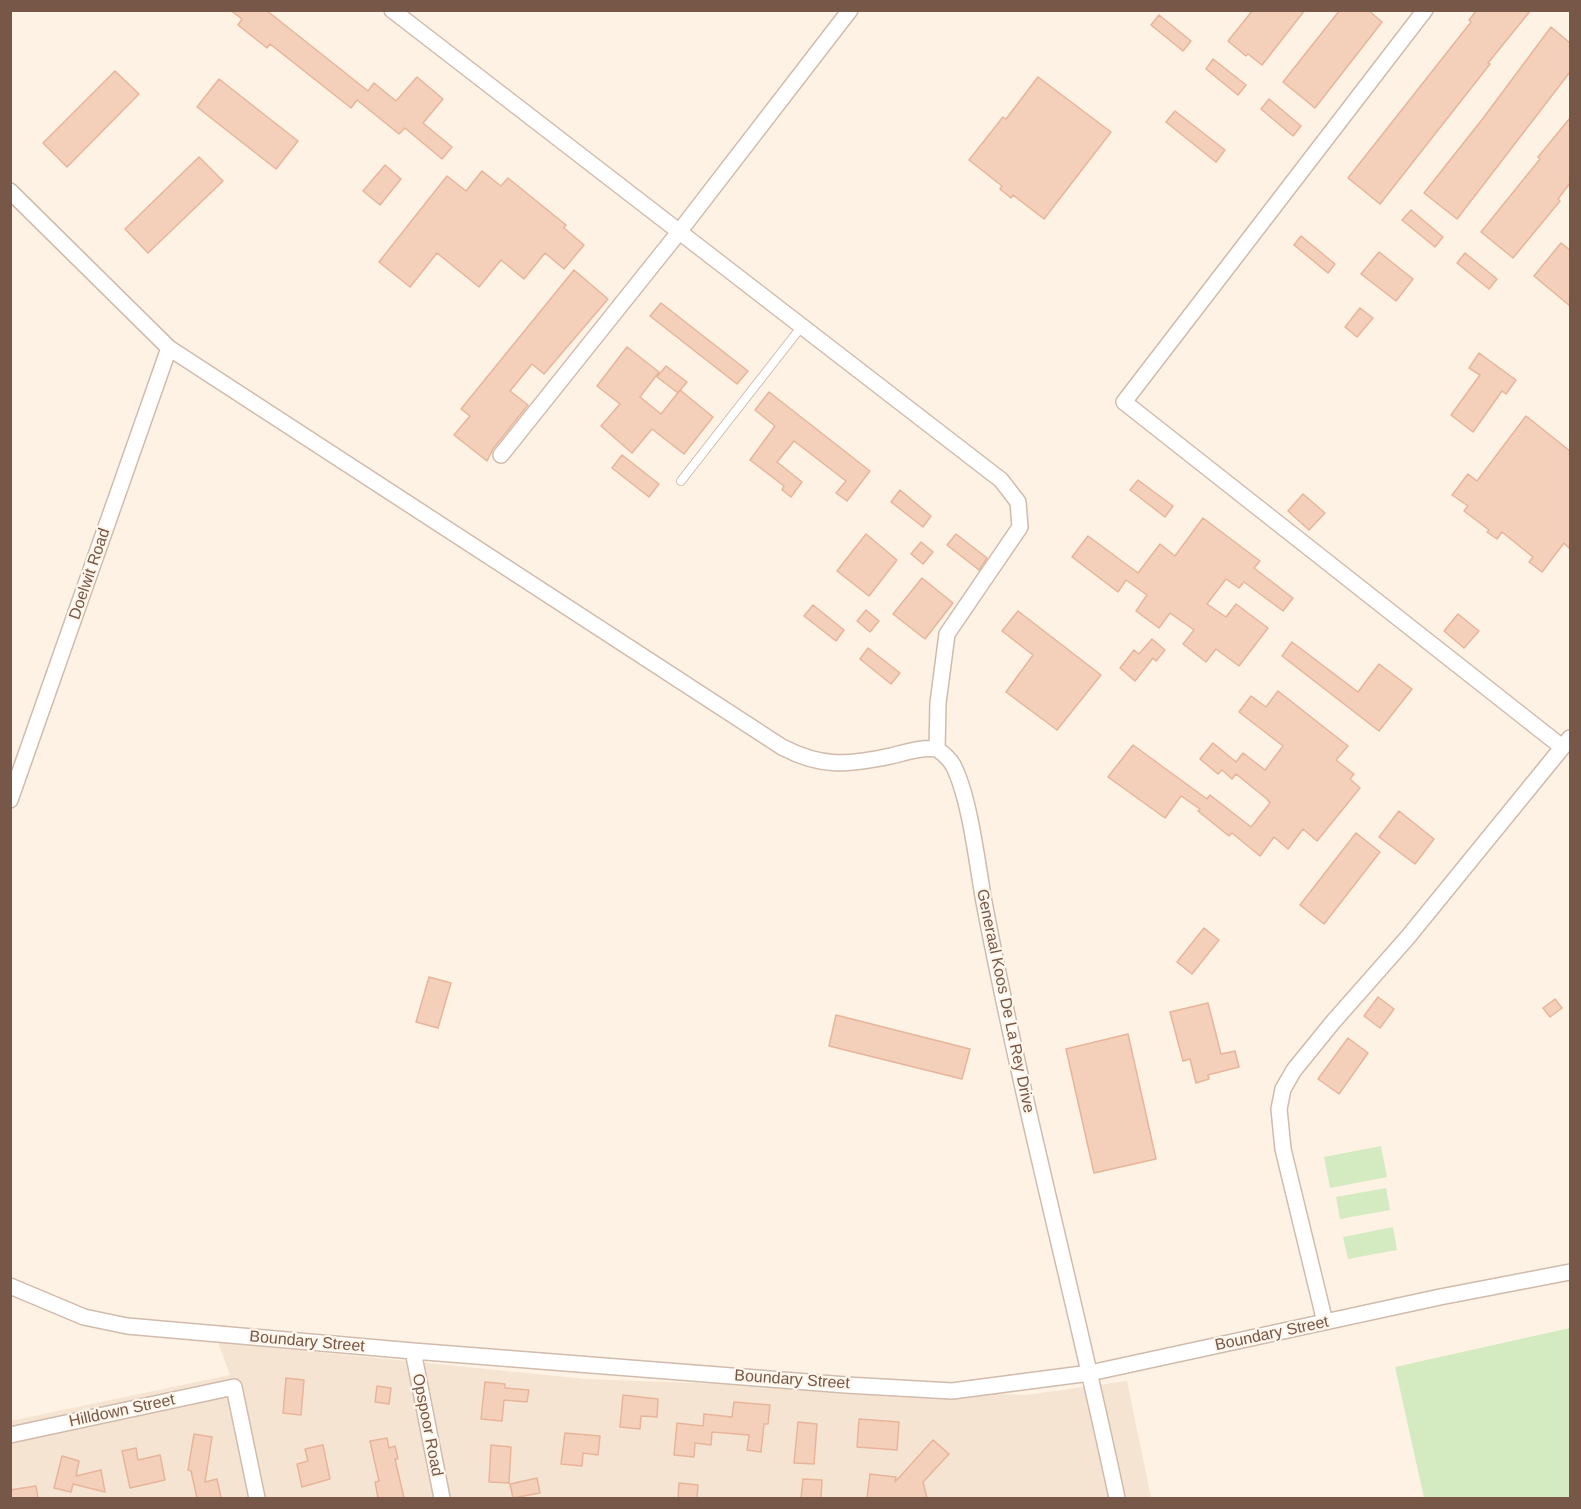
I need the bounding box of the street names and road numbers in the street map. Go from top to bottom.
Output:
street label: Doelwit Road [65,526,115,622]
street label: Generaal Koos De La Rey Drive [972,887,1038,1115]
street label: Boundary Street [1213,1313,1331,1355]
street label: Boundary Street [249,1327,365,1357]
street label: Boundary Street [734,1366,850,1394]
street label: Opspoor Road [408,1372,446,1478]
street label: Hilldown Street [67,1390,177,1432]

